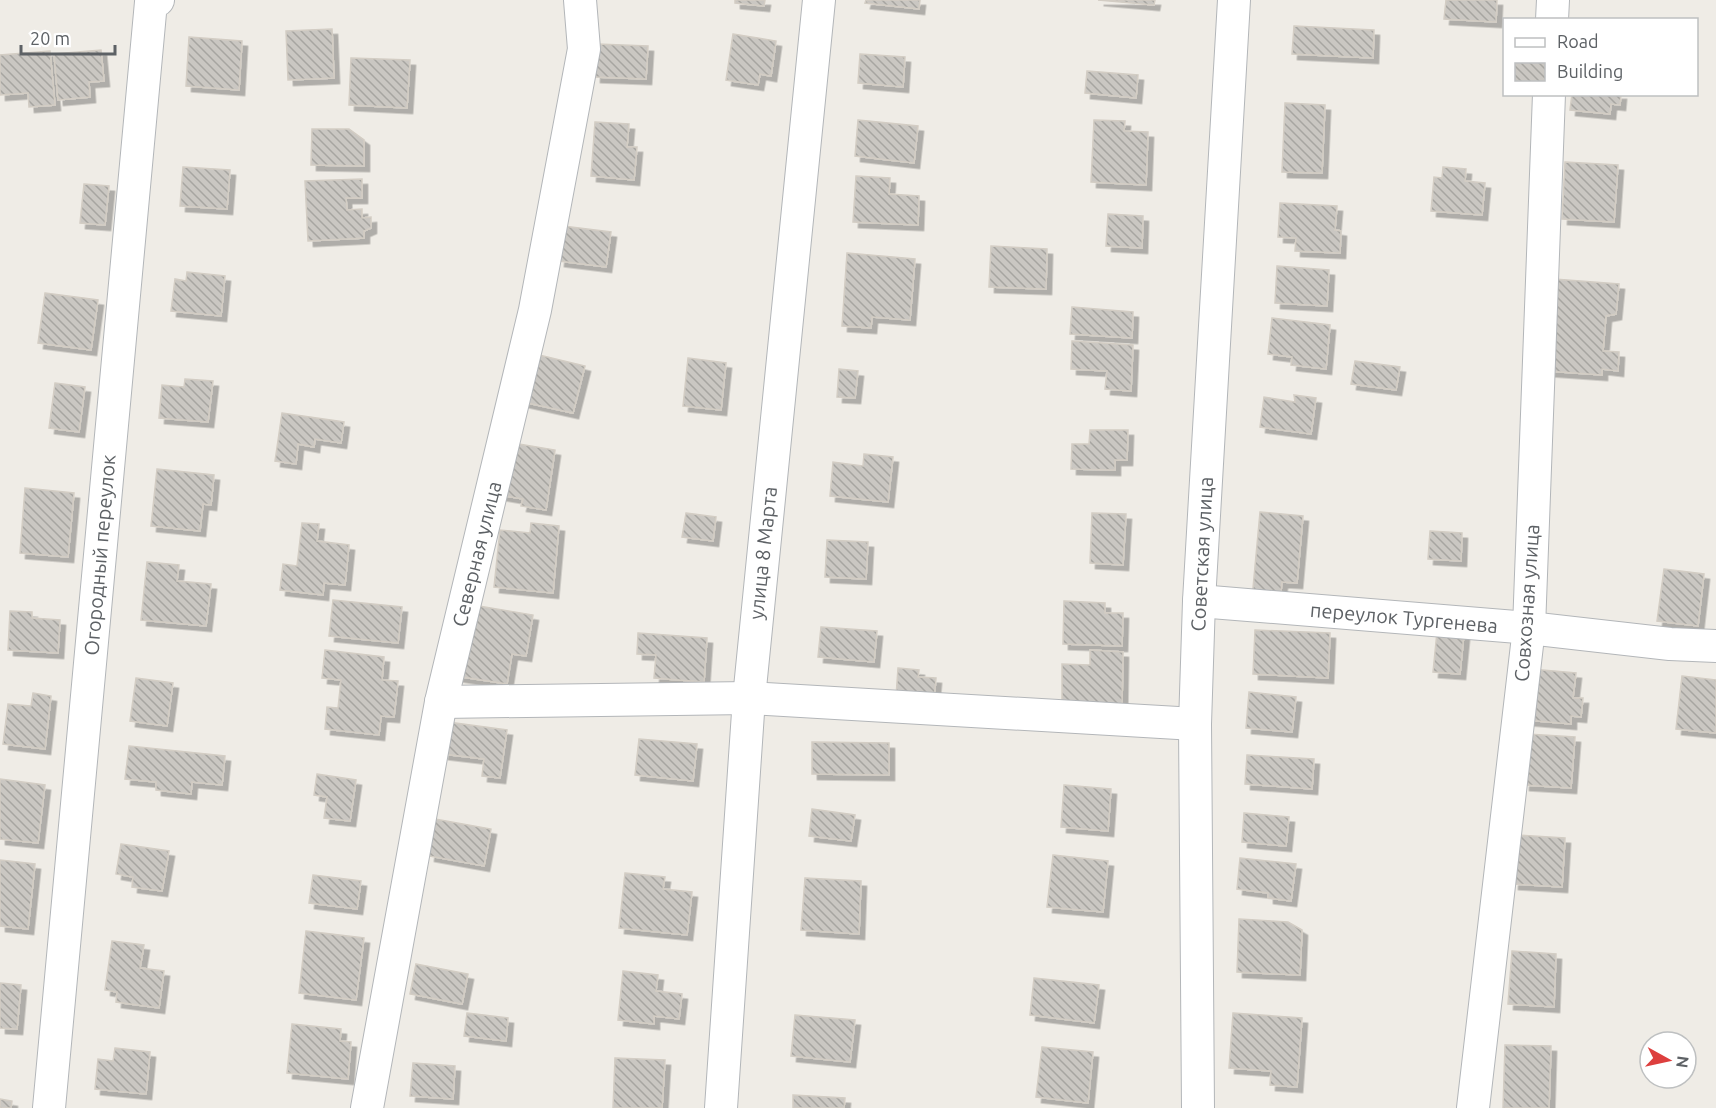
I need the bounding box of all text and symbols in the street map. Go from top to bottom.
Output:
scale bar [21,18,116,56]
legend [1503,18,1698,96]
text: 20 m [30,28,70,48]
text: Road [1557,31,1599,51]
text: Building [1557,61,1623,81]
street label: Огородный переулок [79,454,120,656]
street label: Советская улица [1186,476,1217,632]
street label: Северная улица [447,479,506,629]
street label: улица 8 Марта [744,485,781,621]
street label: Совхозная улица [1510,523,1543,683]
street label: переулок Тургенева [1309,598,1499,637]
north arrow [1638,1030,1698,1090]
text: N [1673,1055,1693,1069]

